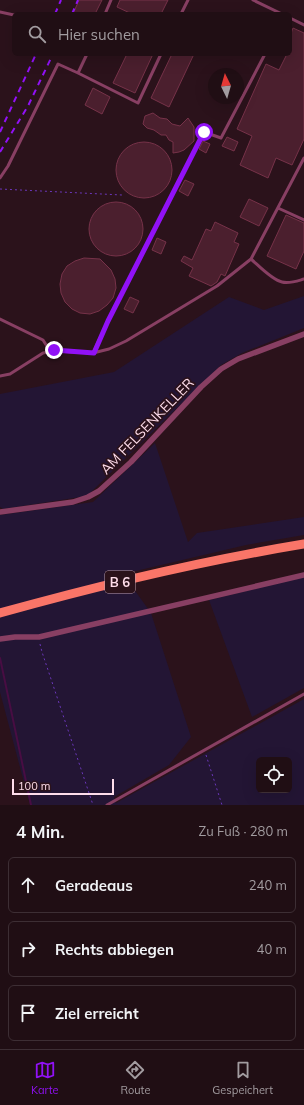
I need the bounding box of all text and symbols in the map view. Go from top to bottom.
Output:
search box [12,12,292,56]
icon: search [26,23,48,45]
text: Hier suchen [58,25,140,44]
north arrow [208,68,244,104]
route start [195,123,213,141]
route end [45,341,63,359]
street label: AM FELSENKELLER [96,374,198,478]
road number: B 6 [105,571,135,593]
map controls [256,757,292,793]
button: locate [256,757,292,793]
scale bar [12,777,114,796]
text: 100 m [18,779,50,793]
text: 4 Min. [16,821,65,842]
text: Zu Fuß · 280 m [199,823,288,839]
icon: ahead [17,874,39,896]
text: Geradeaus [55,876,133,895]
text: 240 m [249,877,287,893]
icon: right [17,938,39,960]
text: Rechts abbiegen [55,940,174,959]
text: 40 m [257,941,287,957]
icon: arrive [17,1002,39,1024]
text: Ziel erreicht [55,1004,139,1023]
tab: Karte [31,1059,59,1097]
tab: Route [121,1059,150,1097]
tab: Gespeichert [212,1059,273,1097]

